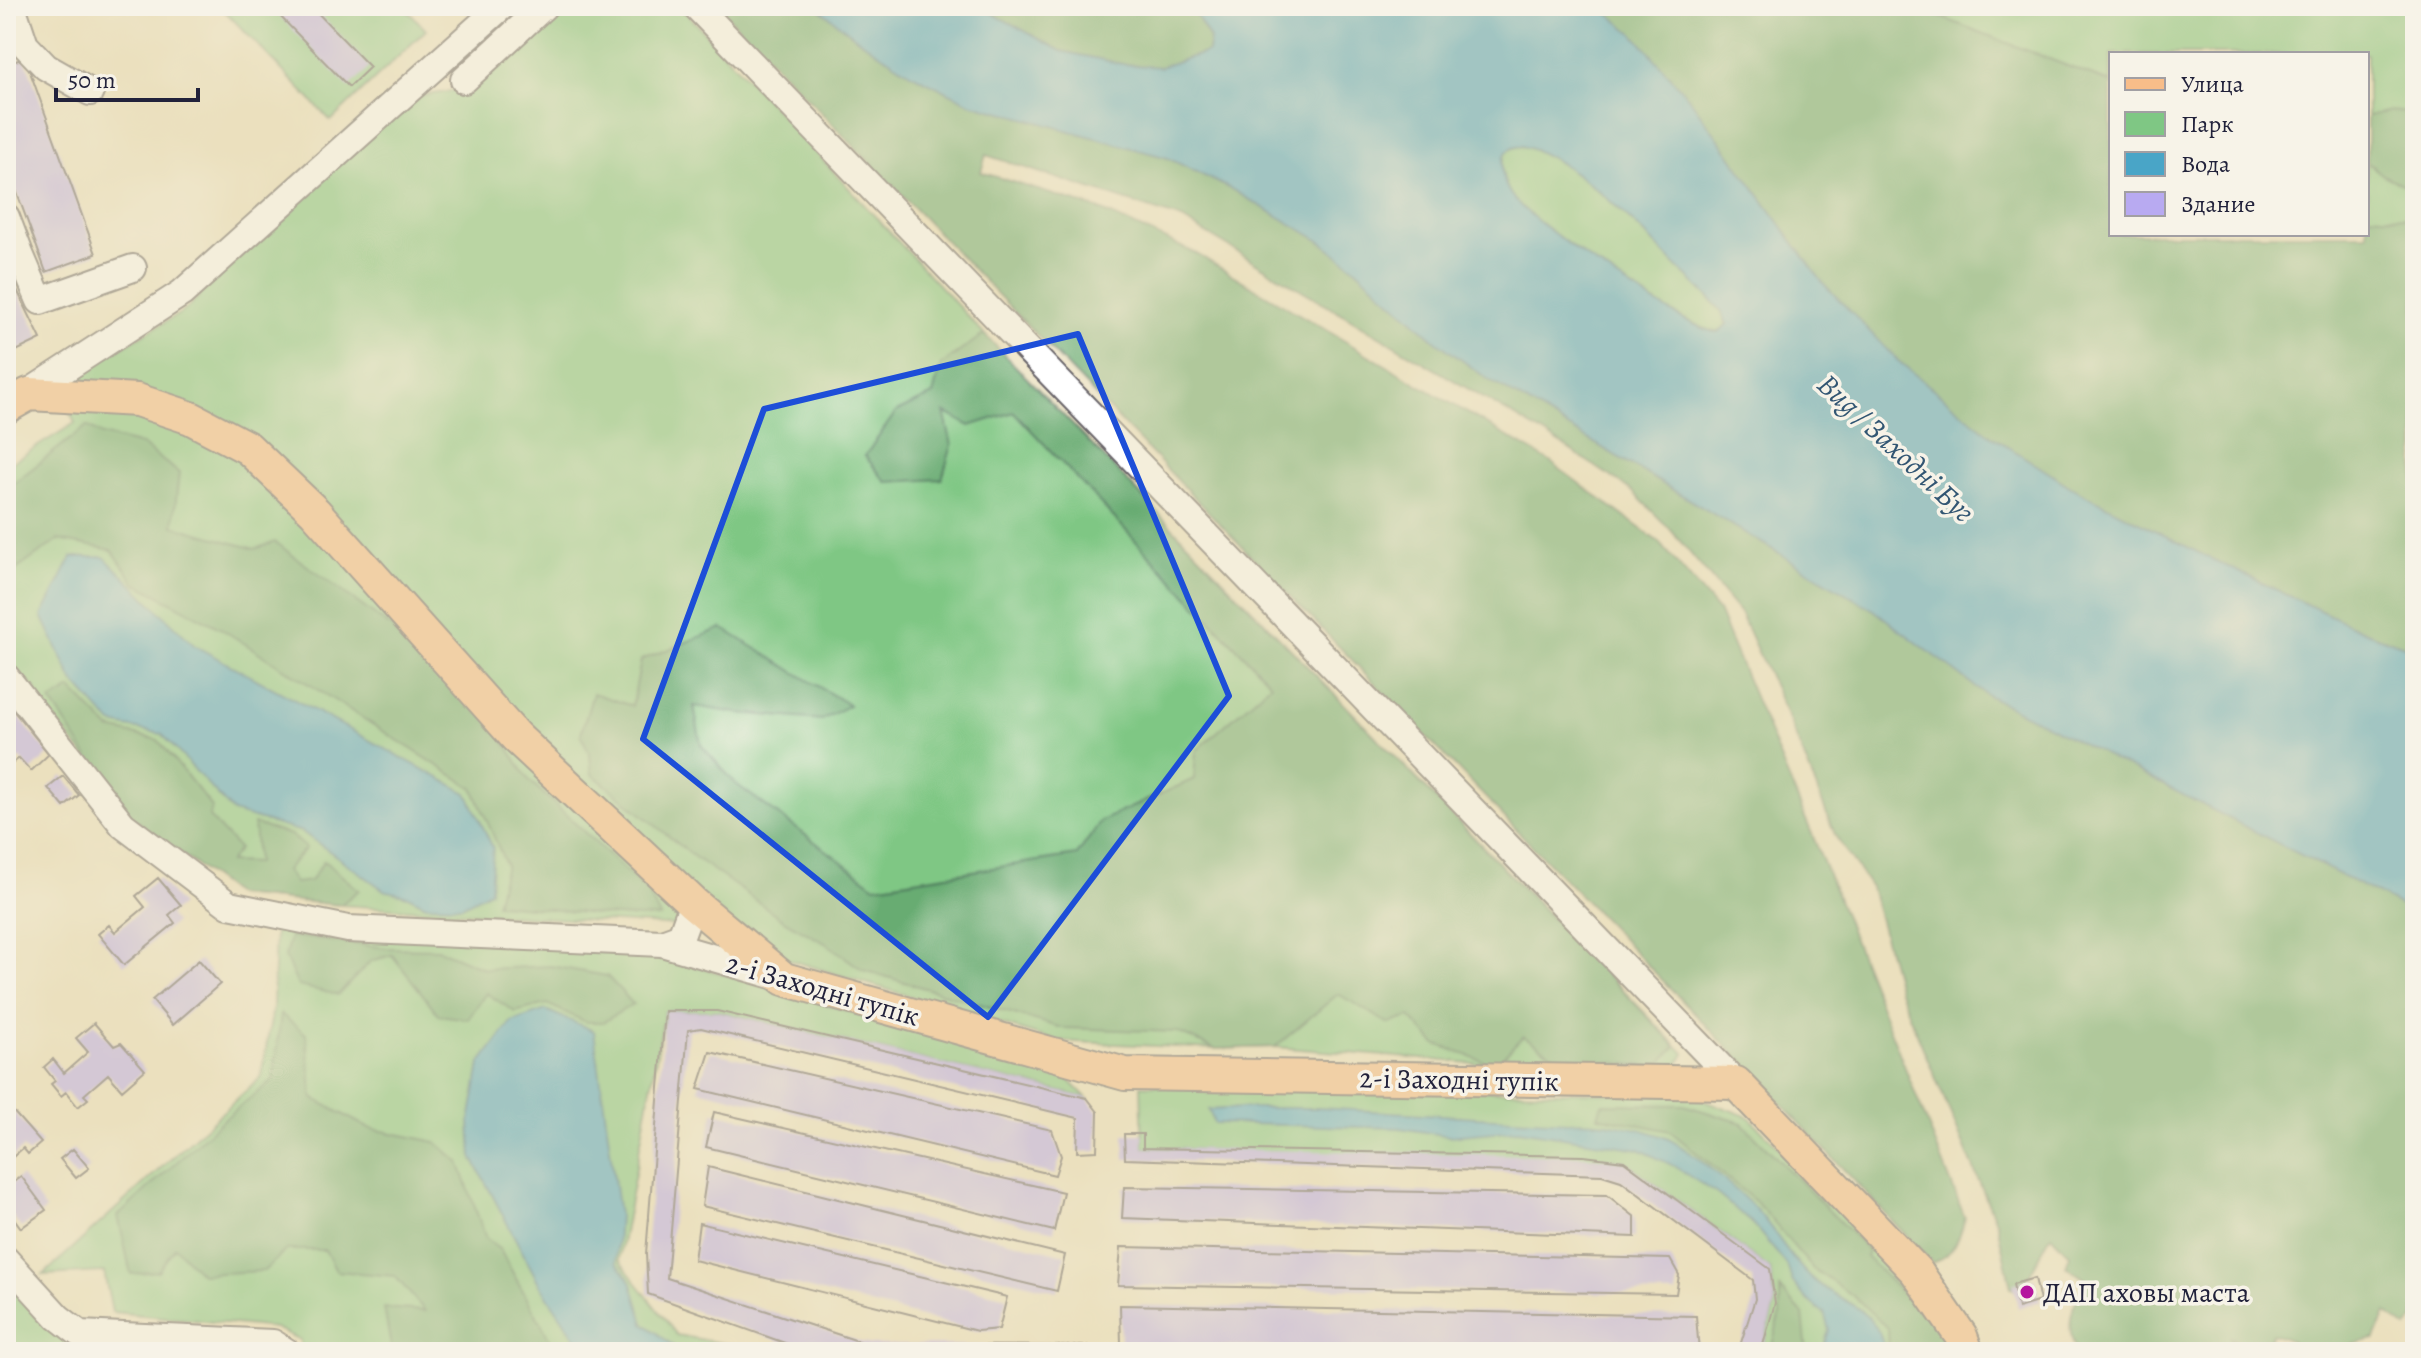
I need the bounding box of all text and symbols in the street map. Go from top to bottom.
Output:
scale bar [56,52,198,102]
legend [2109,52,2369,236]
text: 50 m [68,64,116,96]
text: Улица [2181,68,2244,100]
text: Парк [2181,108,2234,140]
text: Вода [2181,148,2230,180]
text: Здание [2181,188,2256,220]
water label: Bug / Заходні Буг [1809,365,1983,531]
street label: 2-і Заходні тупік [722,944,924,1036]
street label: 2-і Заходні тупік [1359,1059,1559,1101]
place label: ДАП аховы маста [2043,1274,2250,1312]
marker: ДАП аховы маста [2018,1283,2036,1301]

